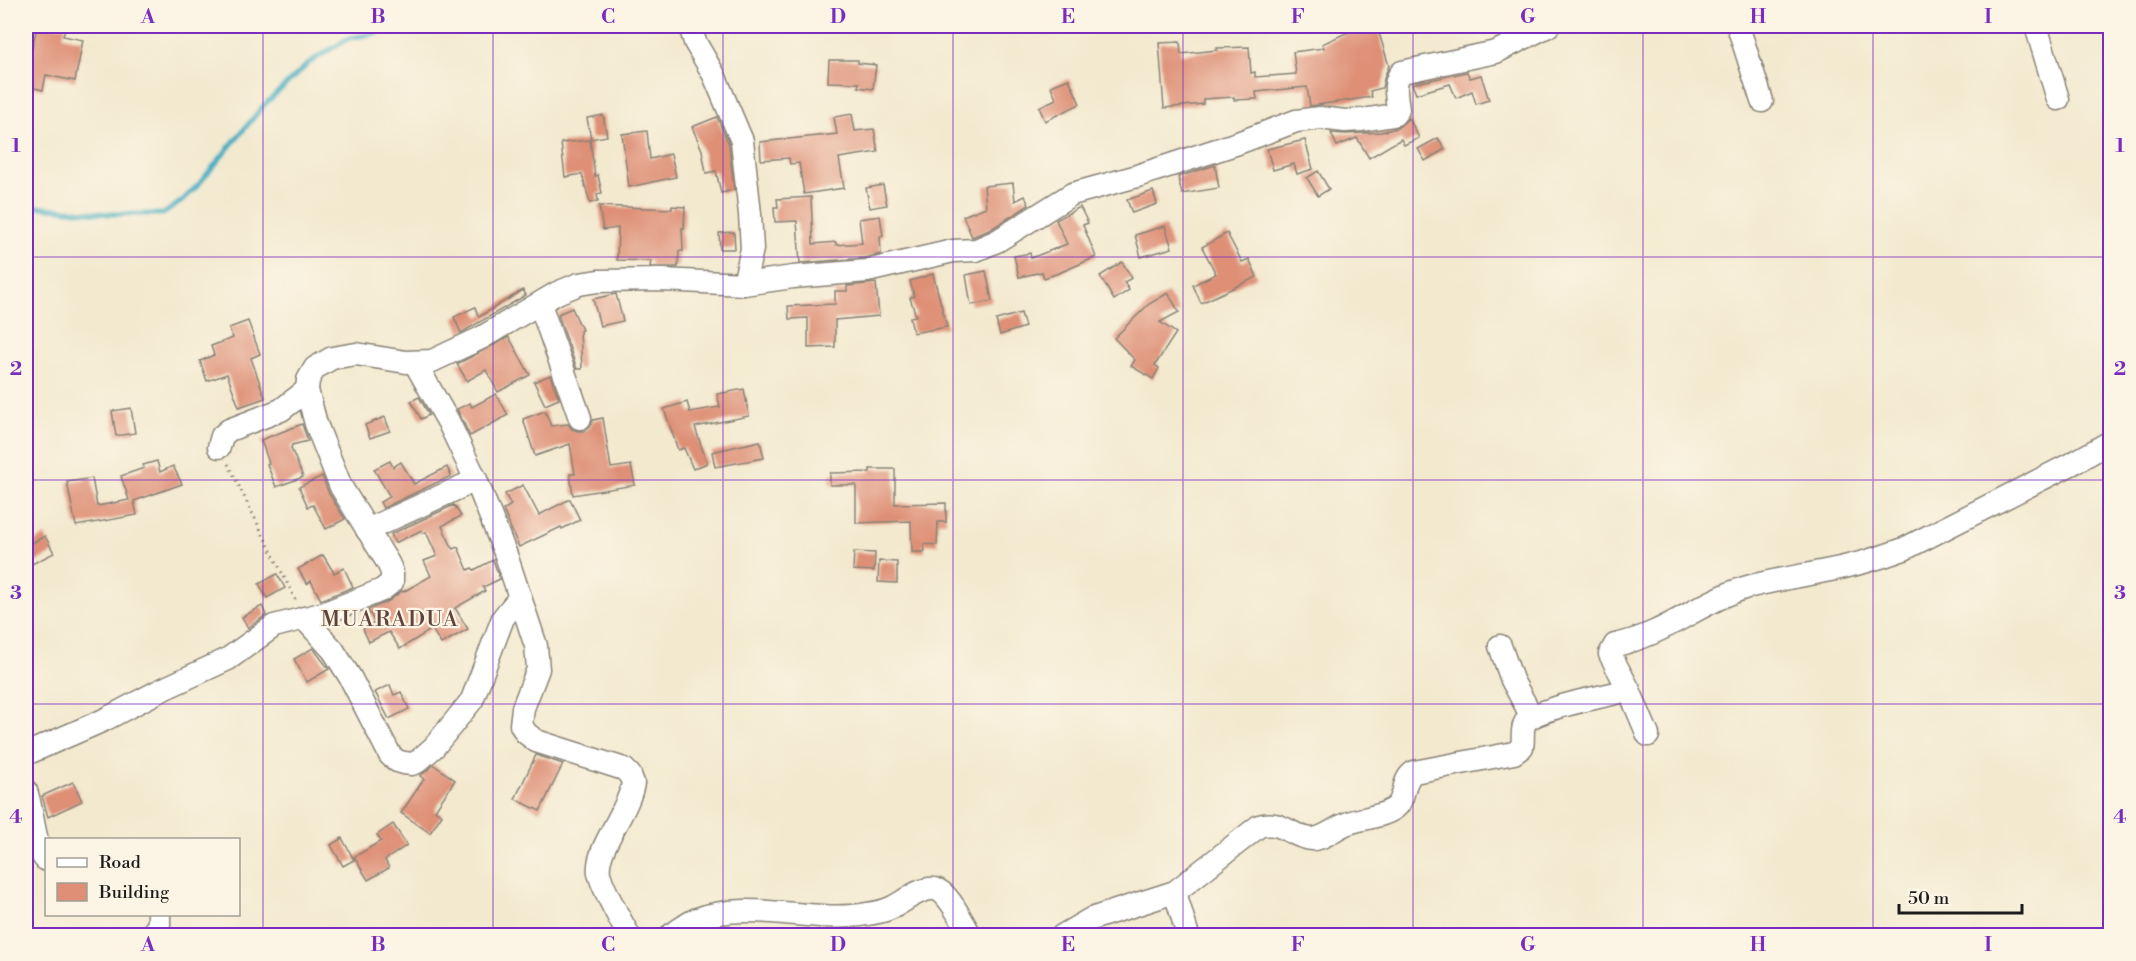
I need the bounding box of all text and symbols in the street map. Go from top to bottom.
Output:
text: A [140,5,156,30]
text: B [370,5,386,30]
text: C [601,5,615,30]
text: D [830,5,846,30]
text: E [1061,5,1075,30]
text: F [1291,5,1305,30]
text: G [1520,5,1536,30]
text: H [1750,5,1767,30]
text: I [1984,5,1992,30]
text: 1 [11,134,21,159]
text: 1 [2115,134,2125,159]
text: 2 [10,357,22,382]
text: 2 [2114,357,2126,382]
text: 3 [10,581,22,606]
text: 3 [2114,581,2126,606]
district label: MUARADUA [321,606,459,633]
text: 4 [9,805,23,830]
text: 4 [2113,805,2127,830]
legend [45,838,240,916]
text: Road [99,851,142,874]
scale bar [1899,877,2022,915]
text: Building [98,881,170,904]
text: 50 m [1908,887,1950,910]
text: A [140,933,156,958]
text: B [370,933,386,958]
text: C [601,933,615,958]
text: D [830,933,846,958]
text: E [1061,933,1075,958]
text: F [1291,933,1305,958]
text: G [1520,933,1536,958]
text: H [1750,933,1767,958]
text: I [1984,933,1992,958]

